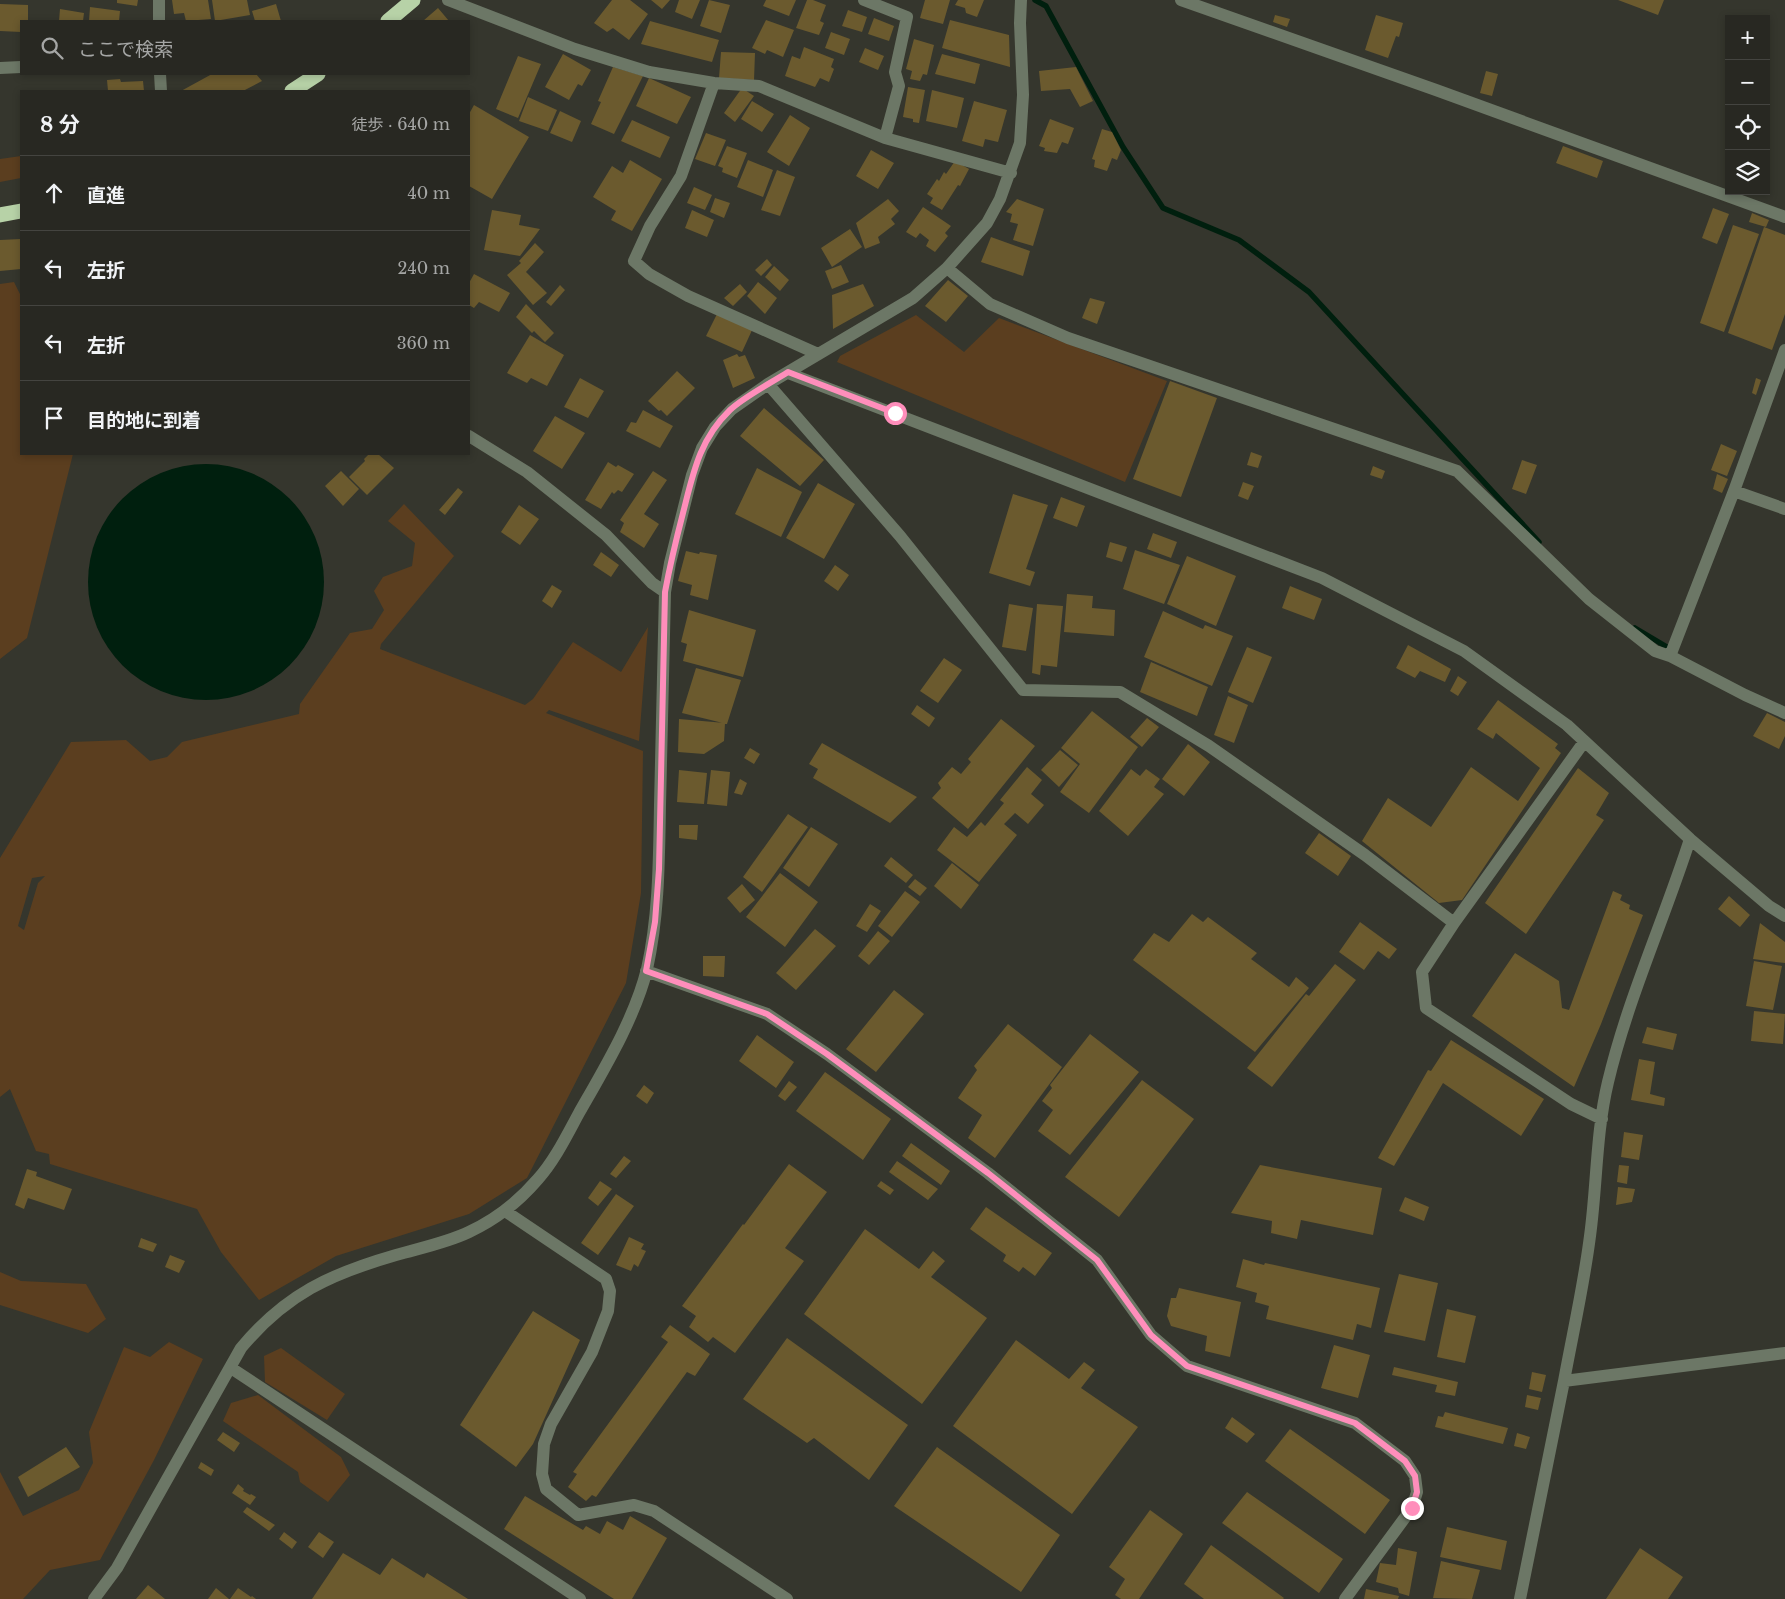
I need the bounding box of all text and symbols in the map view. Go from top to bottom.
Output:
map controls [1725,15,1770,195]
button: + [1725,15,1770,60]
search box [20,20,470,75]
icon: search [38,34,66,62]
text: ここで検索 [78,38,173,61]
button: − [1725,60,1770,105]
button: locate [1725,105,1770,150]
text: 8 分 [40,112,80,138]
text: 徒歩 · 640 m [351,114,450,134]
button: layers [1725,150,1770,195]
icon: ahead [40,179,68,207]
text: 40 m [407,183,450,203]
text: 直進 [87,184,125,207]
icon: left [40,254,68,282]
text: 240 m [398,258,450,278]
text: 左折 [87,259,125,282]
icon: left [40,329,68,357]
text: 360 m [397,333,450,353]
text: 左折 [87,334,125,357]
route start [884,402,907,425]
icon: arrive [40,404,68,432]
text: 目的地に到着 [87,409,201,432]
route end [1401,1497,1424,1520]

